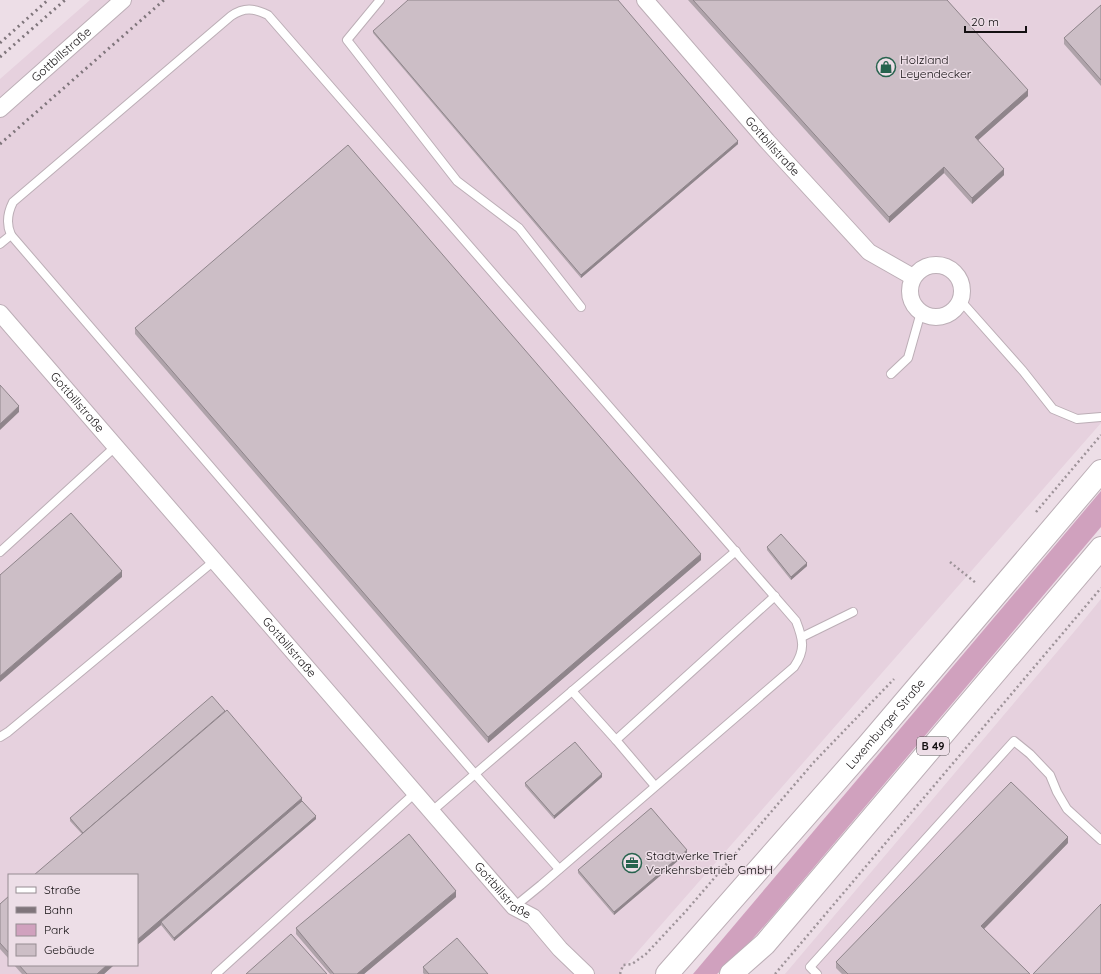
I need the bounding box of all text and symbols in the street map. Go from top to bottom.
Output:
scale bar [965,8,1026,34]
text: 20 m [971,14,999,29]
street label: Gottbillstraße [28,24,94,85]
place label: Holzland Leyendecker [900,52,972,81]
shop icon: Holzland Leyendecker [875,56,897,78]
street label: Gottbillstraße [742,113,803,179]
street label: Gottbillstraße [47,369,108,435]
street label: Gottbillstraße [259,614,320,680]
street label: Luxemburger Straße [842,676,928,772]
road number: B 49 [917,737,949,755]
place label: Stadtwerke Trier Verkehrsbetrieb GmbH [646,848,773,877]
office icon: Stadtwerke Trier Verkehrsbetrieb GmbH [621,852,643,874]
street label: Gottbillstraße [472,859,534,922]
legend [8,874,138,966]
text: Straße [44,882,81,897]
text: Bahn [44,902,73,917]
text: Park [44,922,69,937]
text: Gebäude [44,942,95,957]

